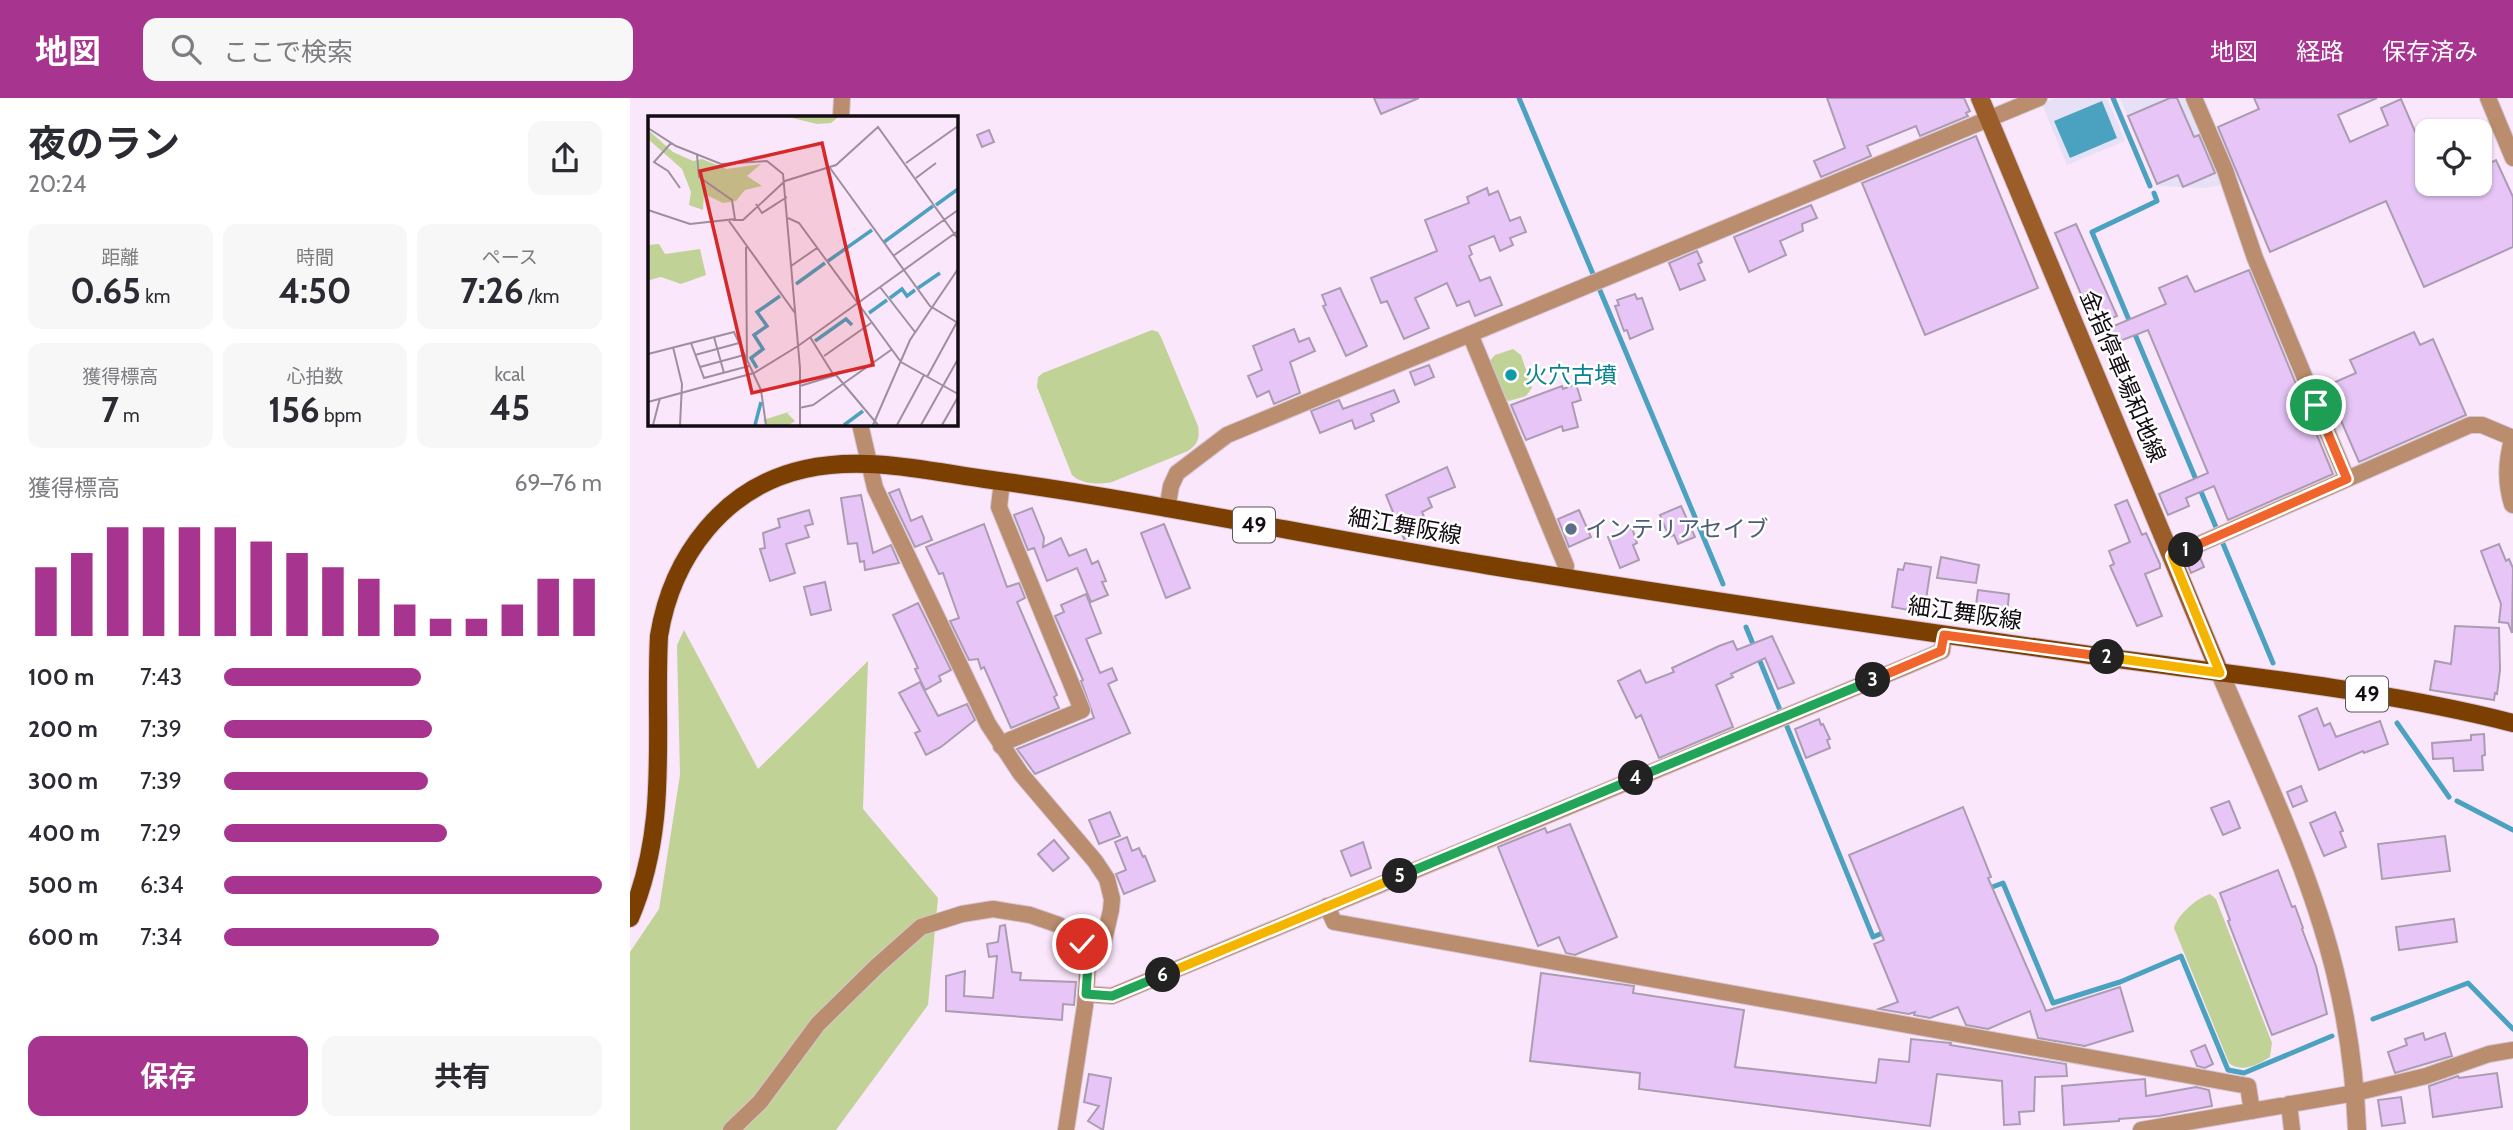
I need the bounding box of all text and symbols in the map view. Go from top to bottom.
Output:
search box [143,18,633,81]
icon: search [167,30,205,68]
text: 地図 [35,31,101,71]
text: ここで検索 [223,36,353,68]
text: 地図 [2210,37,2258,66]
text: 経路 [2296,37,2344,66]
text: 保存済み [2382,37,2478,66]
inset map [648,116,957,425]
map controls [2415,119,2492,196]
button: locate [2415,119,2492,196]
text: 夜のラン [28,120,180,167]
button: share [528,121,602,195]
text: 20:24 [28,170,86,198]
text: 距離 [101,246,139,269]
text: 時間 [296,246,334,269]
text: ペース [482,246,538,269]
text: 0.65 [70,269,141,312]
text: 4:50 [278,269,352,312]
text: 7:26 [460,269,524,312]
text: km [141,285,170,308]
text: /km [524,285,559,308]
street label: 金指停車場和地線 [2074,286,2172,466]
place label: 火穴古墳 [1525,361,1617,389]
text: kcal [495,363,525,386]
text: 獲得標高 [82,365,158,388]
text: 心拍数 [286,365,344,388]
marker: 火穴古墳 [1503,367,1519,383]
pin [2286,375,2346,435]
text: 45 [489,386,530,429]
icon: arrive [2297,386,2335,424]
text: 7 [101,388,119,431]
text: 156 [268,388,320,431]
text: m [119,404,140,427]
text: bpm [320,404,362,427]
text: 69–76 m [514,469,602,497]
text: 獲得標高 [28,474,120,502]
street label: 細江舞阪線 [1346,502,1464,550]
road number: 49 [1233,508,1275,542]
place label: インテリアセイブ [1585,515,1769,543]
marker: インテリアセイブ [1563,521,1579,537]
pin: 1 [2168,532,2204,568]
text: 1 [2182,538,2189,561]
street label: 細江舞阪線 [1906,591,2024,635]
pin: 2 [2090,640,2124,674]
text: 2 [2101,645,2112,668]
pin: 3 [1856,662,1890,698]
text: 100 m [28,663,94,691]
text: 7:43 [140,663,182,691]
text: 3 [1867,668,1878,691]
road number: 49 [2346,676,2388,712]
text: 200 m [28,715,98,743]
text: 7:39 [140,715,182,743]
pin: 4 [1618,760,1654,796]
text: 4 [1630,766,1641,789]
text: 300 m [28,767,98,795]
text: 7:39 [140,767,182,795]
text: 400 m [28,819,100,847]
text: 7:29 [140,819,181,847]
pin: 5 [1382,858,1418,894]
text: 5 [1394,864,1405,887]
text: 500 m [28,871,98,899]
text: 6:34 [140,871,184,899]
pin [1052,914,1112,974]
text: 600 m [28,923,99,951]
text: 7:34 [140,923,182,951]
icon: check [1063,925,1101,963]
pin: 6 [1146,958,1180,992]
text: 6 [1157,963,1168,986]
button: 保存 [28,1036,308,1116]
button: 共有 [322,1036,602,1116]

